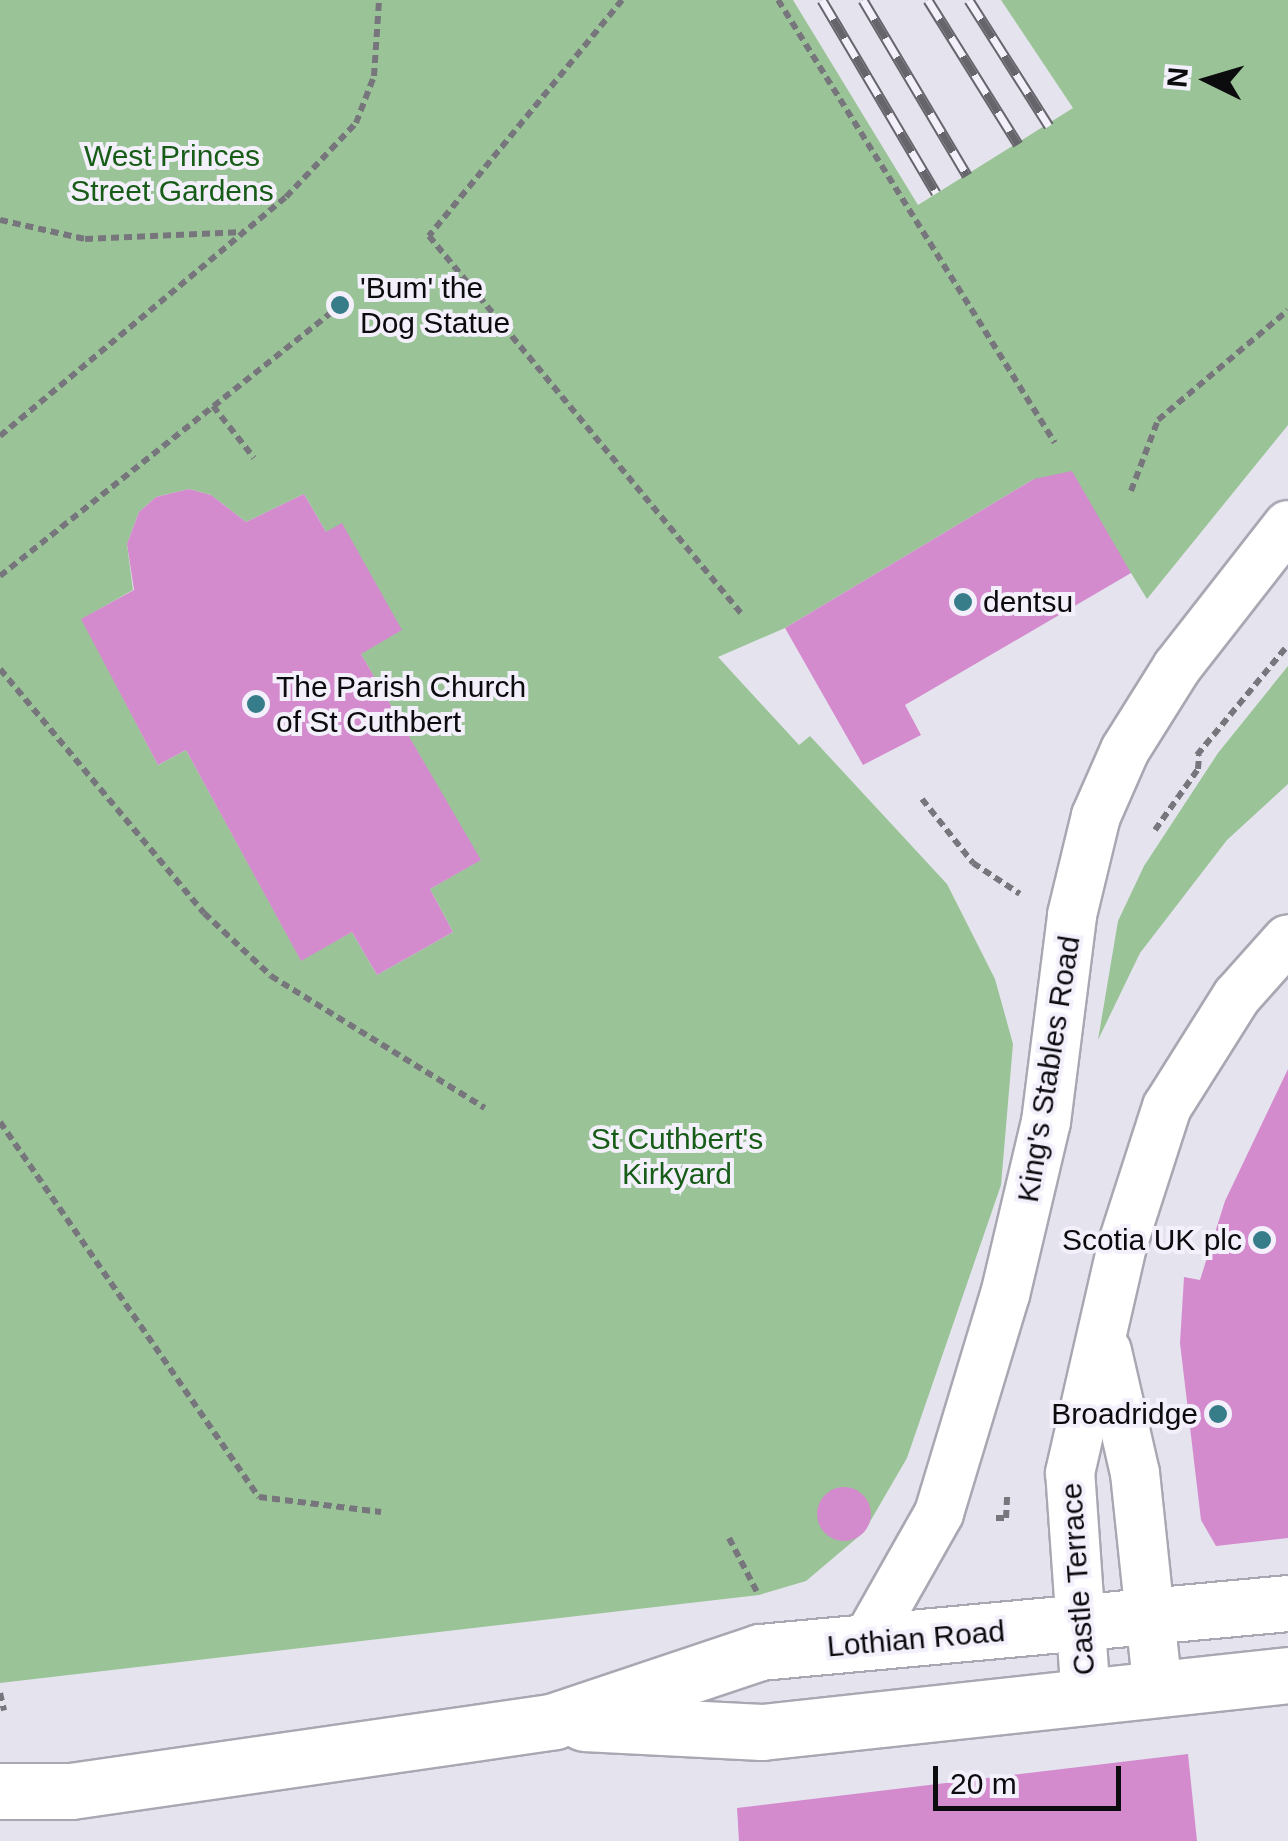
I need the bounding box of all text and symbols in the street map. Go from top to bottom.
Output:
north arrow [1158,30,1258,130]
text: N [1161,66,1194,89]
park label: West Princes Street Gardens [70,138,274,208]
place label: 'Bum' the Dog Statue [360,270,510,340]
marker: 'Bum' the Dog Statue [329,294,351,316]
place label: dentsu [983,584,1073,620]
marker: dentsu [952,591,974,613]
place label: The Parish Church of St Cuthbert [276,669,526,740]
marker: The Parish Church of St Cuthbert [245,693,267,715]
street label: King's Stables Road [1010,933,1088,1205]
park label: St Cuthbert's Kirkyard [591,1121,763,1192]
place label: Scotia UK plc [1062,1222,1242,1258]
marker: Scotia UK plc [1251,1229,1273,1251]
place label: Broadridge [1051,1396,1198,1432]
marker: Broadridge [1207,1403,1229,1425]
street label: Castle Terrace [1053,1481,1103,1677]
street label: Lothian Road [826,1613,1006,1665]
scale bar [938,1746,1126,1808]
text: 20 m [950,1767,1017,1800]

